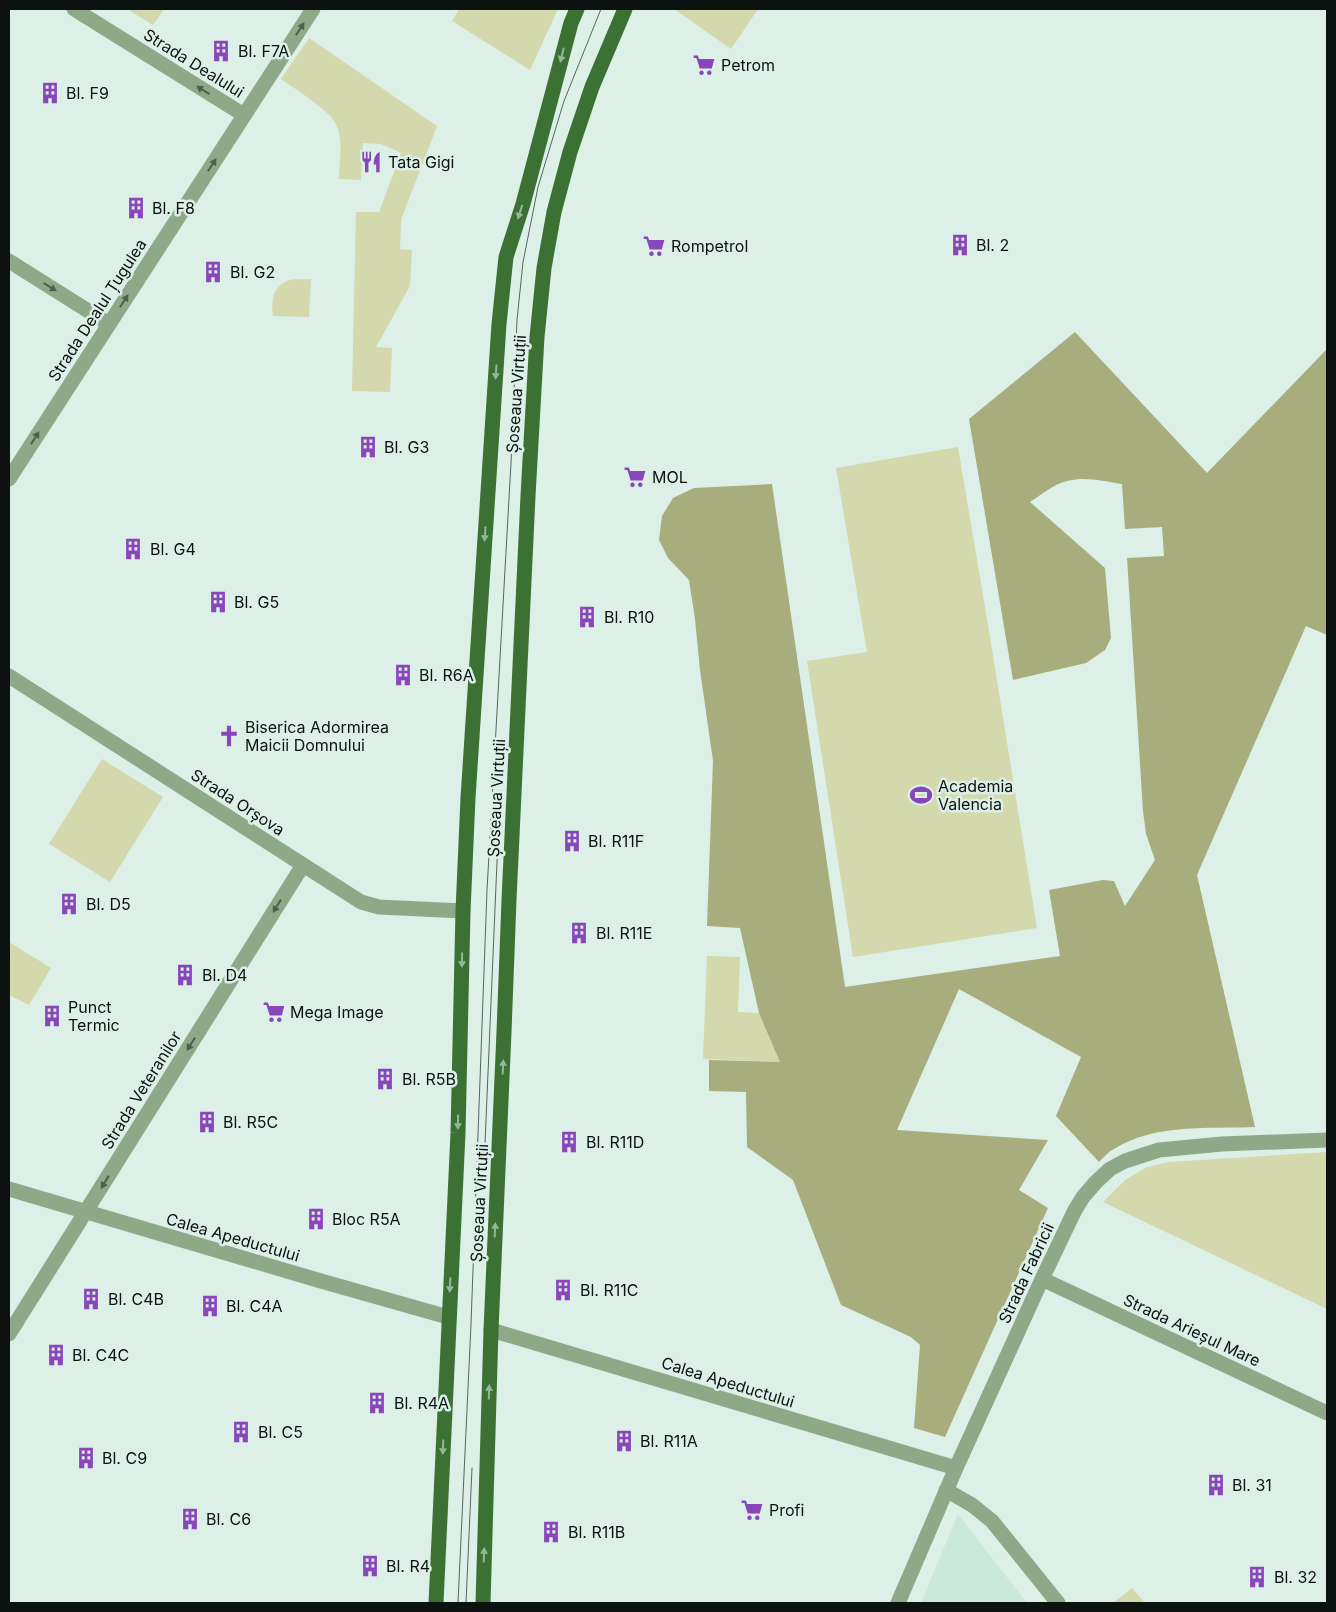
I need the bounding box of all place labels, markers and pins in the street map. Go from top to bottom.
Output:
building icon: Bl. F7A [208,38,234,64]
place label: Bl. F7A [238,41,289,61]
supermarket icon: Petrom [691,52,717,78]
place label: Petrom [721,55,775,75]
building icon: Bl. F9 [37,80,63,106]
place label: Bl. F9 [66,83,109,103]
restaurant icon: Tata Gigi [358,149,384,175]
place label: Tata Gigi [388,152,454,172]
building icon: Bl. F8 [123,195,149,221]
place label: Bl. F8 [152,198,195,218]
building icon: Bl. 2 [947,232,973,258]
supermarket icon: Rompetrol [641,233,667,259]
place label: Bl. 2 [976,235,1009,255]
place label: Rompetrol [671,236,748,256]
building icon: Bl. G2 [200,259,226,285]
place label: Bl. G2 [230,262,275,282]
building icon: Bl. G3 [355,434,381,460]
place label: Bl. G3 [384,437,429,457]
supermarket icon: MOL [622,464,648,490]
place label: MOL [652,467,688,487]
building icon: Bl. G4 [120,536,146,562]
place label: Bl. G4 [150,539,196,559]
building icon: Bl. G5 [205,589,231,615]
place label: Bl. G5 [234,592,279,612]
building icon: Bl. R10 [574,604,600,630]
place label: Bl. R10 [604,607,654,627]
building icon: Bl. R6A [390,662,416,688]
place label: Bl. R6A [419,665,474,685]
place label: Biserica Adormirea Maicii Domnului [245,717,389,755]
church icon: Biserica Adormirea Maicii Domnului [216,723,242,749]
place label: Academia Valencia [938,776,1013,814]
sports icon: Academia Valencia [908,782,934,808]
building icon: Bl. R11F [559,828,585,854]
place label: Bl. R11F [588,831,644,851]
building icon: Bl. D5 [56,891,82,917]
place label: Bl. D5 [86,894,131,914]
building icon: Bl. R11E [566,920,592,946]
place label: Bl. R11E [596,923,652,943]
building icon: Bl. D4 [172,962,198,988]
place label: Bl. D4 [202,965,247,985]
place label: Punct Termic [68,997,120,1035]
supermarket icon: Mega Image [261,999,287,1025]
place label: Mega Image [290,1002,384,1022]
building icon: Punct Termic [39,1003,65,1029]
building icon: Bl. R5B [372,1066,398,1092]
place label: Bl. R5B [402,1069,456,1089]
building icon: Bl. R5C [194,1109,220,1135]
place label: Bl. R5C [223,1112,278,1132]
building icon: Bl. R11D [556,1129,582,1155]
place label: Bl. R11D [586,1132,644,1152]
building icon: Bloc R5A [303,1206,329,1232]
place label: Bloc R5A [332,1209,401,1229]
building icon: Bl. R11C [550,1277,576,1303]
place label: Bl. R11C [580,1280,638,1300]
building icon: Bl. C4B [78,1286,104,1312]
place label: Bl. C4B [108,1289,164,1309]
building icon: Bl. C4A [197,1293,223,1319]
place label: Bl. C4A [226,1296,283,1316]
building icon: Bl. C4C [43,1342,69,1368]
place label: Bl. C4C [72,1345,129,1365]
building icon: Bl. R4A [364,1390,390,1416]
place label: Bl. R4A [394,1393,449,1413]
building icon: Bl. C5 [228,1419,254,1445]
place label: Bl. C5 [258,1422,303,1442]
building icon: Bl. R11A [611,1428,637,1454]
place label: Bl. R11A [640,1431,698,1451]
building icon: Bl. C9 [73,1445,99,1471]
place label: Bl. C9 [102,1448,147,1468]
building icon: Bl. 31 [1203,1472,1229,1498]
place label: Bl. 31 [1232,1475,1272,1495]
supermarket icon: Profi [739,1497,765,1523]
place label: Profi [769,1500,804,1520]
building icon: Bl. C6 [177,1506,203,1532]
place label: Bl. C6 [206,1509,251,1529]
building icon: Bl. R11B [538,1519,564,1545]
place label: Bl. R11B [568,1522,625,1542]
building icon: Bl. R4 [357,1553,383,1579]
place label: Bl. R4 [386,1556,430,1576]
building icon: Bl. 32 [1244,1564,1270,1590]
place label: Bl. 32 [1274,1567,1317,1587]

